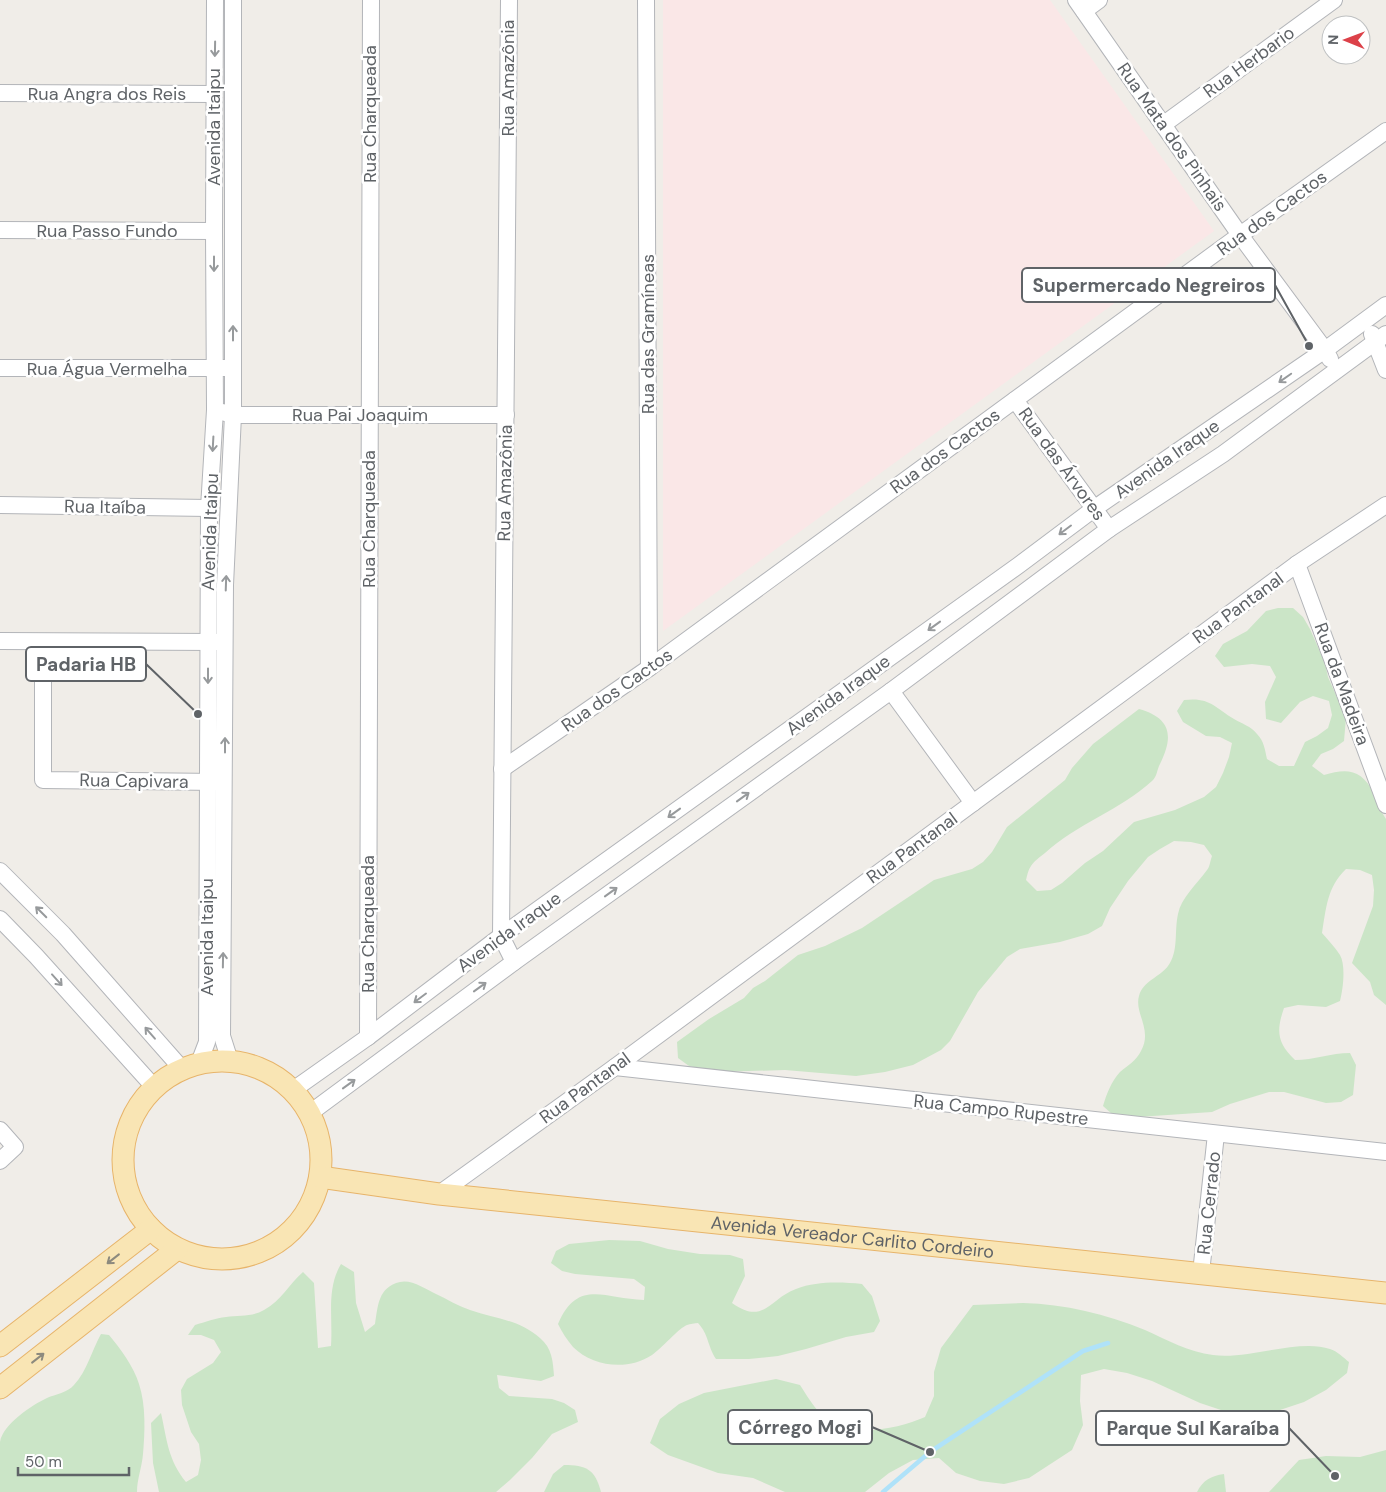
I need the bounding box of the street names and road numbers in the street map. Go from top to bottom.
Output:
street label: Rua Amazônia [496,20,520,136]
street label: Rua Herbario [1198,21,1300,103]
street label: Rua Charqueada [358,45,382,183]
street label: Rua Mata dos Pinhais [1112,58,1232,216]
street label: Avenida Itaipu [202,68,226,186]
street label: Rua Angra dos Reis [28,82,186,106]
street label: Rua dos Cactos [1212,165,1332,261]
street label: Rua Passo Fundo [36,219,178,243]
street label: Rua das Gramíneas [636,254,660,414]
street label: Rua Água Vermelha [27,357,187,381]
street label: Rua Pai Joaquim [292,403,428,427]
street label: Rua dos Cactos [885,403,1005,499]
street label: Rua das Árvores [1013,403,1111,525]
street label: Avenida Iraque [1110,414,1224,504]
street label: Rua Amazônia [492,424,518,542]
street label: Rua Charqueada [357,450,381,588]
street label: Avenida Itaipu [196,473,224,591]
street label: Rua Itaíba [64,494,146,520]
street label: Rua Pantanal [1188,567,1288,649]
street label: Rua da Madeira [1309,619,1375,749]
street label: Rua dos Cactos [557,643,677,737]
street label: Avenida Iraque [781,649,895,741]
street label: Rua Capivara [79,768,189,794]
street label: Rua Pantanal [862,807,962,889]
street label: Rua Charqueada [356,855,380,993]
street label: Avenida Itaipu [195,878,219,996]
street label: Avenida Iraque [452,886,566,978]
street label: Rua Pantanal [535,1047,635,1129]
street label: Rua Campo Rupestre [912,1089,1090,1131]
street label: Rua Cerrado [1192,1150,1226,1256]
street label: Avenida Vereador Carlito Cordeiro [710,1210,995,1264]

